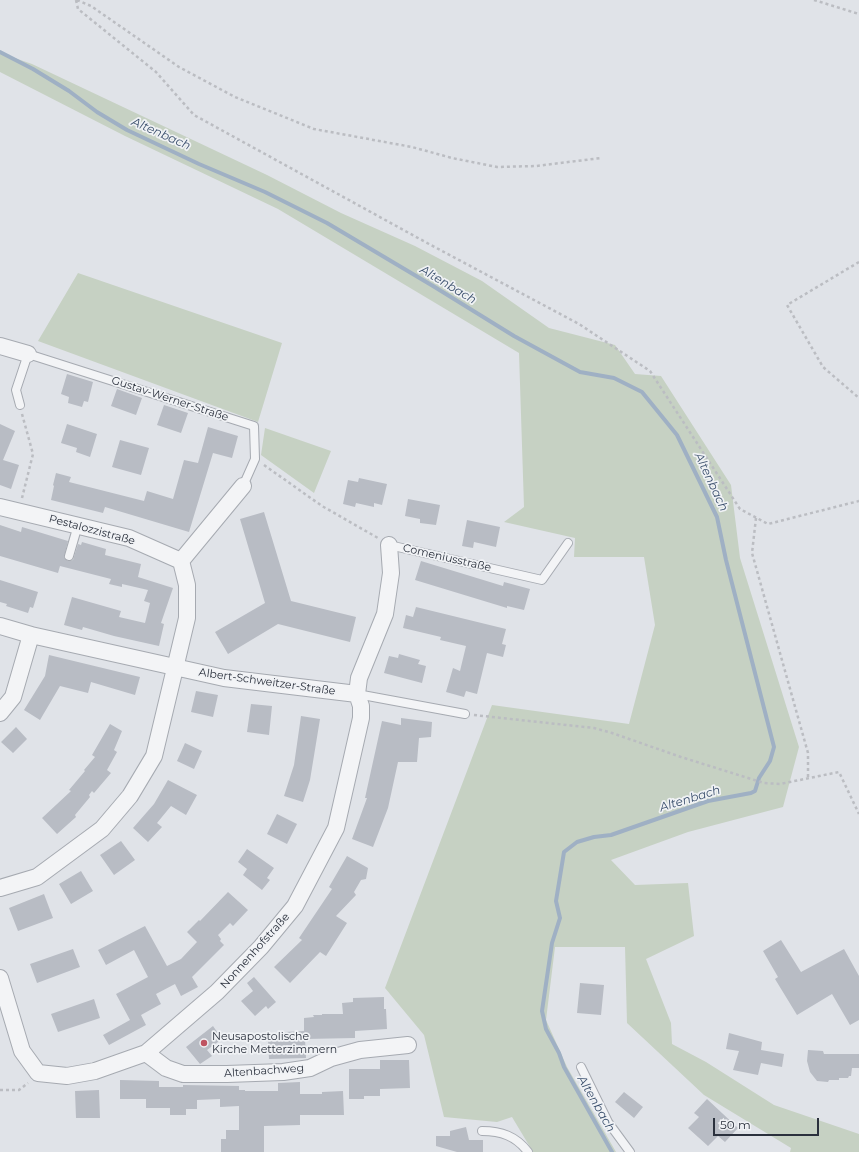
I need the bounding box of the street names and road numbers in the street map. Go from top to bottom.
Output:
street label: Gustav-Werner-Straße [110,374,230,424]
street label: Pestalozzistraße [47,512,137,548]
street label: Comeniusstraße [402,541,492,575]
street label: Albert-Schweitzer-Straße [198,666,336,698]
street label: Nonnenhofstraße [218,910,292,992]
street label: Altenbachweg [224,1062,304,1080]

